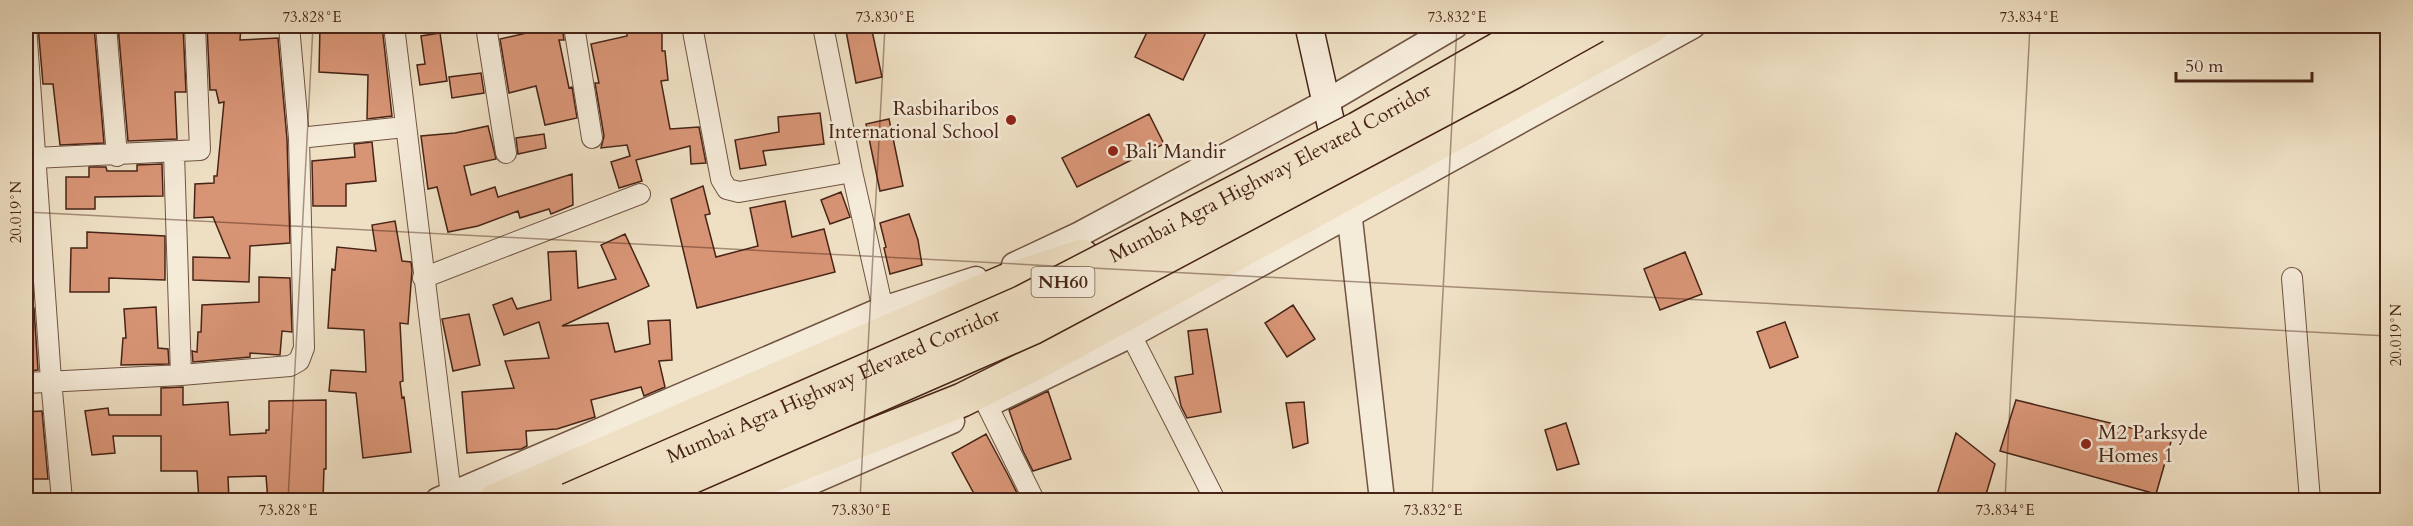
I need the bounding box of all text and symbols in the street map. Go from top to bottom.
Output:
text: 73.828°E [282,7,342,27]
text: 73.830°E [855,7,915,27]
text: 73.832°E [1427,7,1487,27]
text: 73.834°E [1999,7,2059,27]
scale bar [2176,45,2312,83]
text: 50 m [2185,54,2224,79]
street label: Mumbai Agra Highway Elevated Corridor [1104,76,1437,269]
place label: Rasbiharibos International School [828,95,999,145]
marker: Rasbiharibos International School [1004,113,1018,127]
place label: Bali Mandir [1125,138,1226,165]
marker: Bali Mandir [1106,144,1120,158]
text: 20.019°N [6,180,26,243]
road number: NH60 [1032,267,1094,297]
street label: Mumbai Agra Highway Elevated Corridor [662,301,1005,470]
text: 20.019°N [2386,303,2406,366]
place label: M2 Parksyde Homes 1 [2098,419,2208,469]
marker: M2 Parksyde Homes 1 [2079,437,2093,451]
text: 73.828°E [258,500,318,520]
text: 73.830°E [831,500,891,520]
text: 73.832°E [1403,500,1463,520]
text: 73.834°E [1975,500,2035,520]

